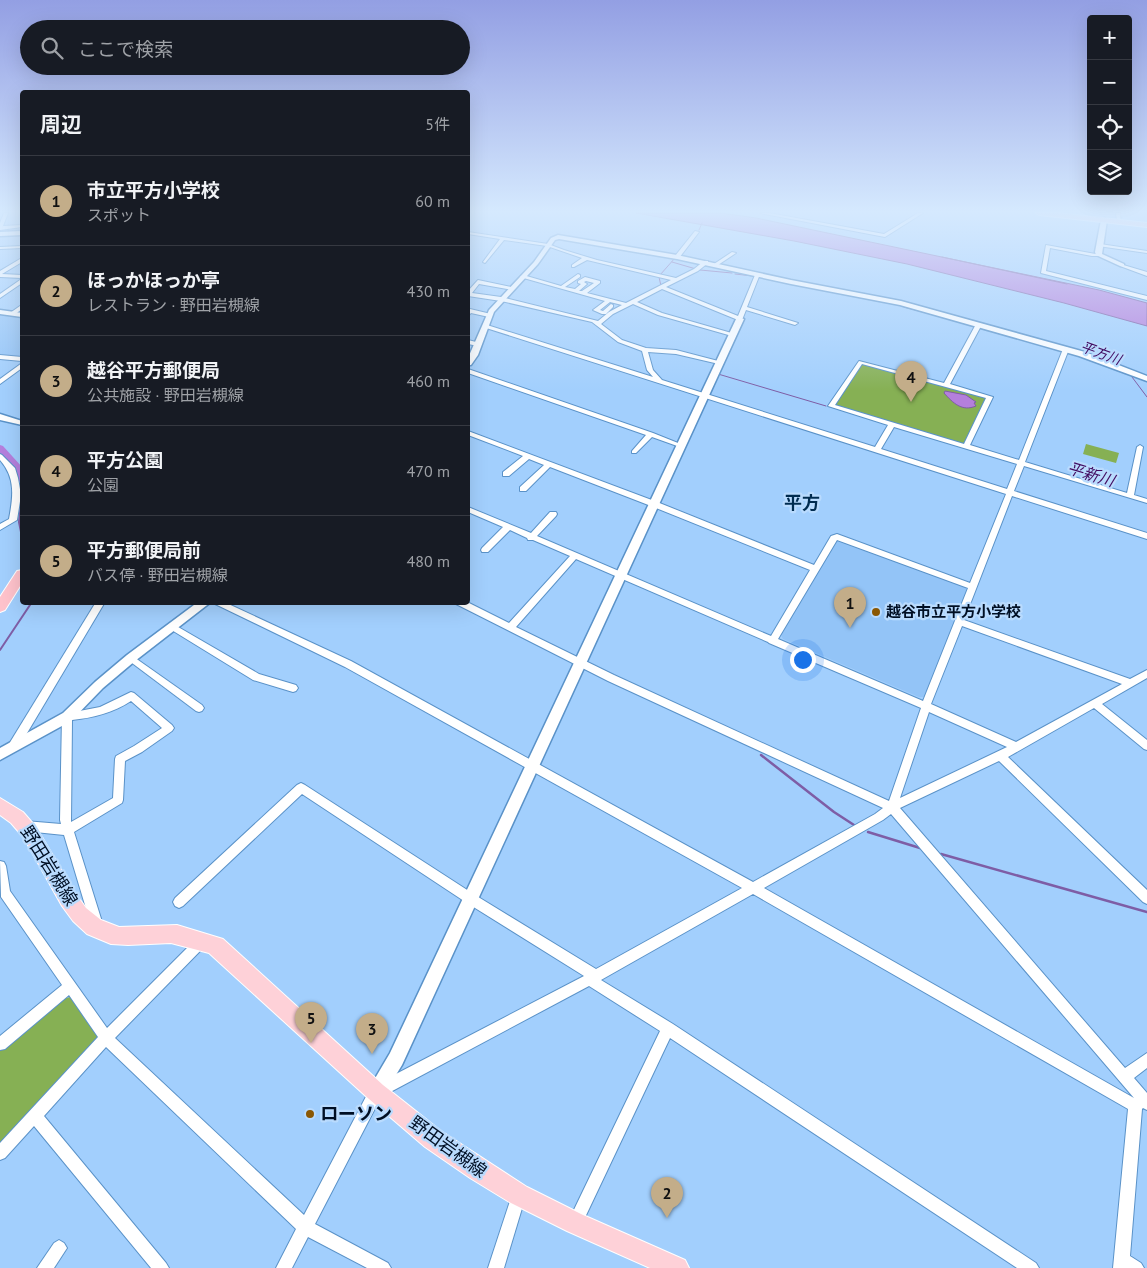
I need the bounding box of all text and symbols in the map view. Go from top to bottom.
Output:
map controls [1087,15,1132,195]
button: + [1087,15,1132,60]
search box [20,20,470,75]
icon: search [38,34,66,62]
text: ここで検索 [78,37,173,61]
button: − [1087,60,1132,105]
button: locate [1087,105,1132,150]
text: 周辺 [40,111,82,138]
text: 5件 [425,114,450,134]
button: layers [1087,150,1132,195]
text: 市立平方小学校 [87,178,220,202]
text: 1 [51,191,61,211]
text: 60 m [415,191,450,211]
text: スポット [87,205,151,225]
text: ほっかほっか亭 [87,268,220,292]
text: 2 [51,281,61,301]
text: 430 m [407,281,450,301]
text: レストラン · 野田岩槻線 [87,295,260,315]
water label: 平方川 [1078,337,1126,369]
text: 越谷平方郵便局 [87,358,220,382]
pin: 4 [895,361,927,402]
text: 3 [51,371,61,391]
text: 460 m [407,371,450,391]
text: 公共施設 · 野田岩槻線 [87,385,244,405]
text: 平方公園 [87,448,163,472]
water label: 平新川 [1065,457,1119,491]
text: 4 [51,461,61,481]
text: 470 m [407,461,450,481]
text: 公園 [87,475,119,495]
district label: 平方 [784,491,820,514]
text: 平方郵便局前 [87,538,201,562]
text: 5 [51,551,61,571]
text: 480 m [407,551,450,571]
text: バス停 · 野田岩槻線 [87,565,228,585]
pin: 1 [834,587,866,628]
place label: 越谷市立平方小学校 [886,602,1021,621]
marker: 越谷市立平方小学校 [870,606,882,618]
your location [790,647,816,673]
street label: 野田岩槻線 [16,821,83,910]
pin: 5 [295,1002,327,1043]
pin: 3 [356,1013,388,1054]
place label: ローソン [320,1102,392,1125]
marker: ローソン [304,1108,316,1120]
street label: 野田岩槻線 [405,1111,491,1182]
pin: 2 [651,1177,683,1218]

